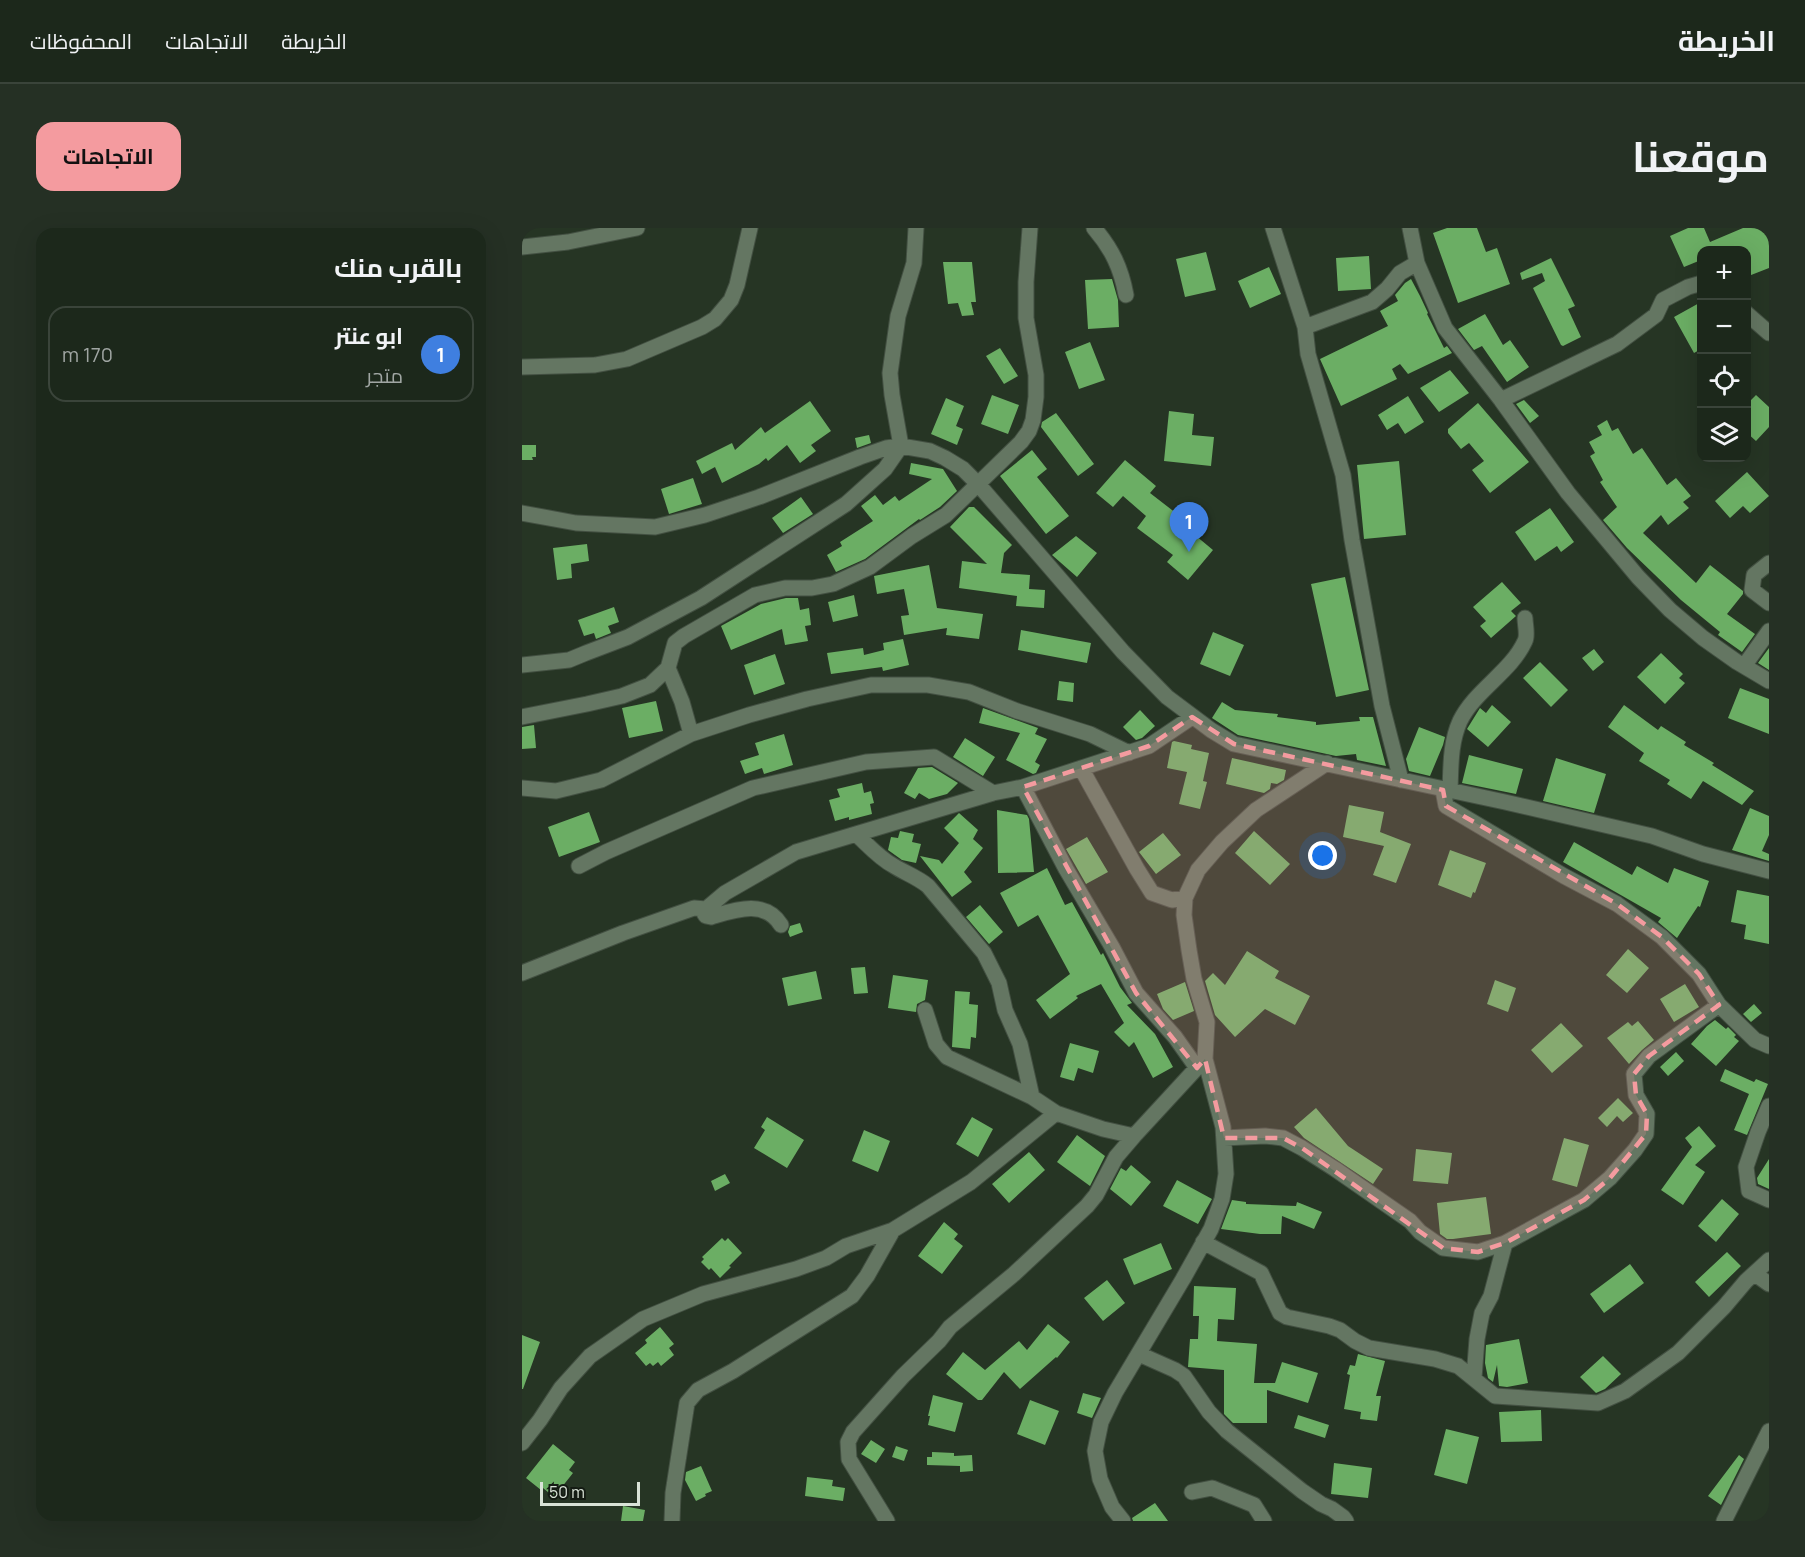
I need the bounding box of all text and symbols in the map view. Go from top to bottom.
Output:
text: الخريطة [1678,21,1775,59]
text: المحفوظات [30,27,132,55]
text: الاتجاهات [165,27,248,55]
text: الخريطة [281,27,347,55]
button: الاتجاهات [36,122,181,191]
text: موقعنا [1632,127,1769,185]
map controls [1697,246,1751,462]
button: + [1697,246,1751,300]
text: بالقرب منك [334,249,462,285]
button: − [1697,300,1751,354]
text: ابو عنتر [335,321,403,351]
text: 170 m [62,341,113,368]
text: 1 [436,341,445,368]
button: locate [1697,354,1751,408]
text: متجر [366,362,403,389]
button: layers [1697,408,1751,462]
pin: 1 [1170,502,1208,552]
your location [1308,841,1337,870]
scale bar [540,1479,640,1506]
text: 50 m [549,1481,585,1503]

